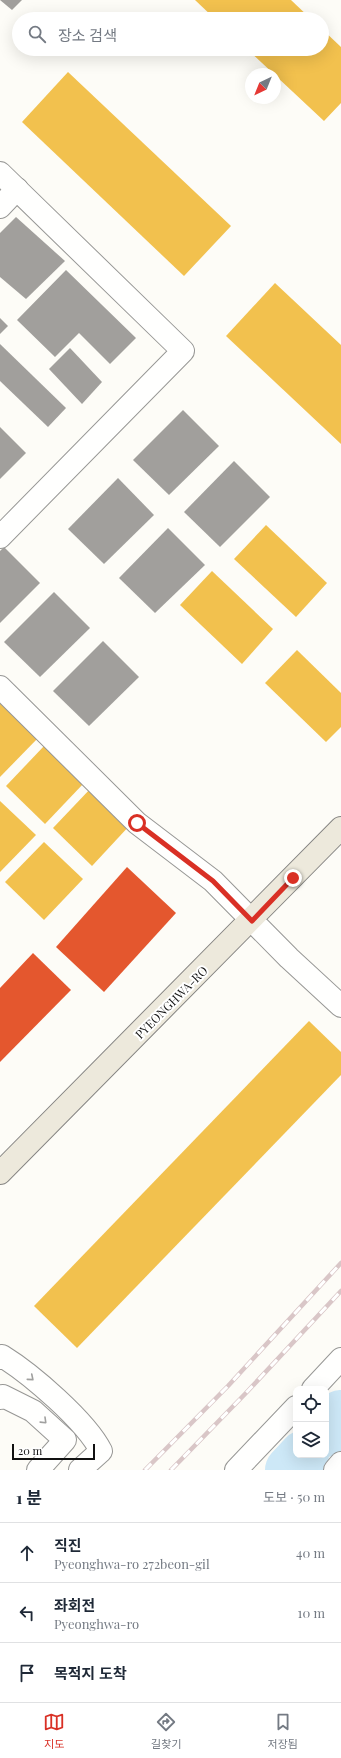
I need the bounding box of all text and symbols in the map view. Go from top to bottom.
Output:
search box [12,12,329,56]
icon: search [26,23,48,45]
text: 장소 검색 [58,25,117,45]
north arrow [245,68,281,104]
route start [128,814,146,832]
route end [284,869,302,887]
street label: PYEONGHWA-RO [131,962,211,1042]
one-way arrow [26,1373,34,1380]
map controls [293,1386,329,1458]
button: locate [293,1386,329,1422]
one-way arrow [40,1416,47,1423]
button: layers [293,1422,329,1458]
scale bar [12,1442,95,1461]
text: 20 m [18,1443,42,1458]
text: 1 분 [16,1486,42,1508]
text: 도보 · 50 m [263,1488,325,1505]
text: 직진 [54,1535,82,1555]
icon: ahead [16,1542,38,1564]
text: 40 m [296,1544,325,1561]
text: Pyeonghwa-ro 272beon-gil [54,1555,210,1572]
text: 좌회전 [54,1595,95,1615]
icon: left [16,1602,38,1624]
text: 10 m [298,1604,325,1621]
text: Pyeonghwa-ro [54,1615,139,1632]
icon: arrive [16,1662,38,1684]
text: 목적지 도착 [54,1663,127,1683]
tab: 지도 [43,1711,65,1751]
tab: 길찾기 [151,1711,181,1751]
tab: 저장됨 [268,1711,298,1751]

